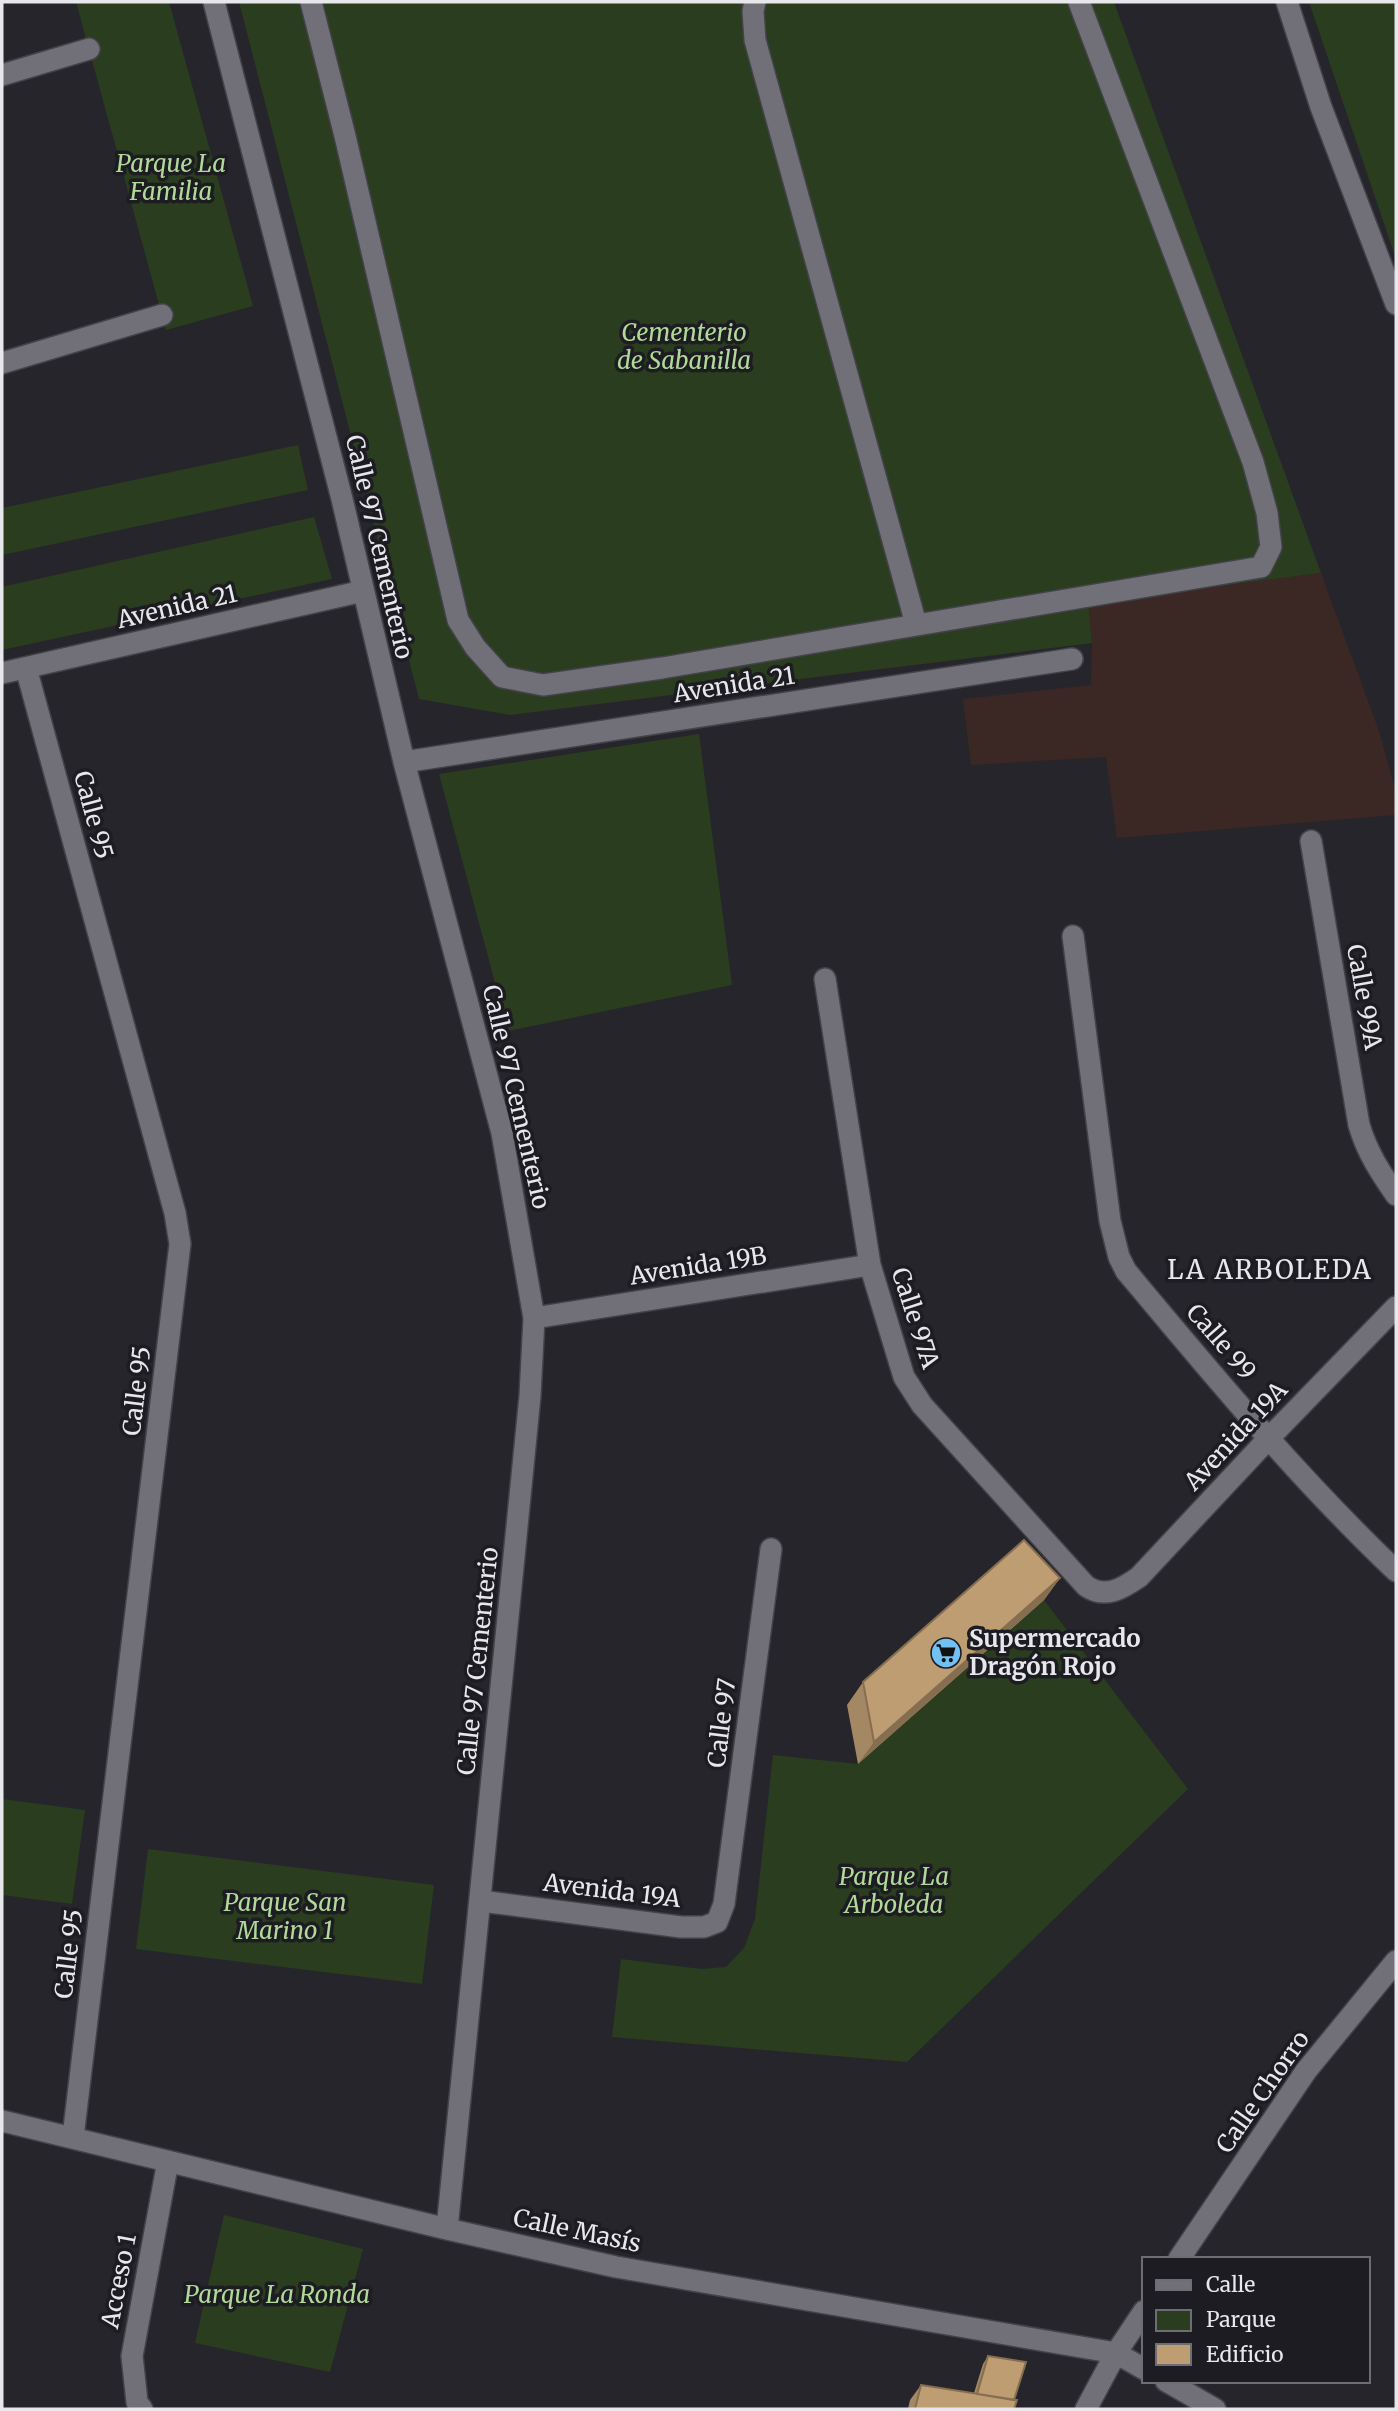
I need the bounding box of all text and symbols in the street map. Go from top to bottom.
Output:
park label: Parque La Familia [116,148,226,207]
park label: Cementerio de Sabanilla [617,317,751,376]
street label: Calle 97 Cementerio [339,432,420,662]
street label: Avenida 21 [113,578,240,636]
street label: Avenida 21 [670,660,797,710]
street label: Calle 95 [67,767,120,862]
street label: Calle 99A [1340,942,1389,1053]
street label: Calle 97 Cementerio [476,982,557,1212]
street label: Avenida 19B [626,1239,768,1292]
district label: LA ARBOLEDA [1167,1253,1373,1286]
street label: Calle 97A [885,1263,947,1373]
street label: Calle 99 [1180,1297,1263,1386]
street label: Calle 95 [116,1344,157,1437]
street label: Avenida 19A [1177,1374,1295,1497]
street label: Calle 97 Cementerio [450,1545,505,1776]
place label: Supermercado Dragón Rojo [969,1623,1141,1682]
supermarket icon: Supermercado Dragón Rojo [929,1636,963,1670]
street label: Calle 97 [701,1677,742,1769]
park label: Parque La Arboleda [839,1861,949,1920]
street label: Avenida 19A [541,1867,683,1914]
park label: Parque San Marino 1 [223,1887,347,1946]
street label: Calle 95 [48,1907,89,2000]
street label: Calle Chorro [1209,2025,1316,2159]
street label: Calle Masís [510,2202,644,2259]
street label: Acceso 1 [94,2231,143,2332]
legend [1142,2257,1370,2383]
text: Calle [1206,2271,1255,2298]
park label: Parque La Ronda [184,2279,370,2310]
text: Parque [1206,2306,1276,2333]
text: Edificio [1206,2341,1283,2368]

